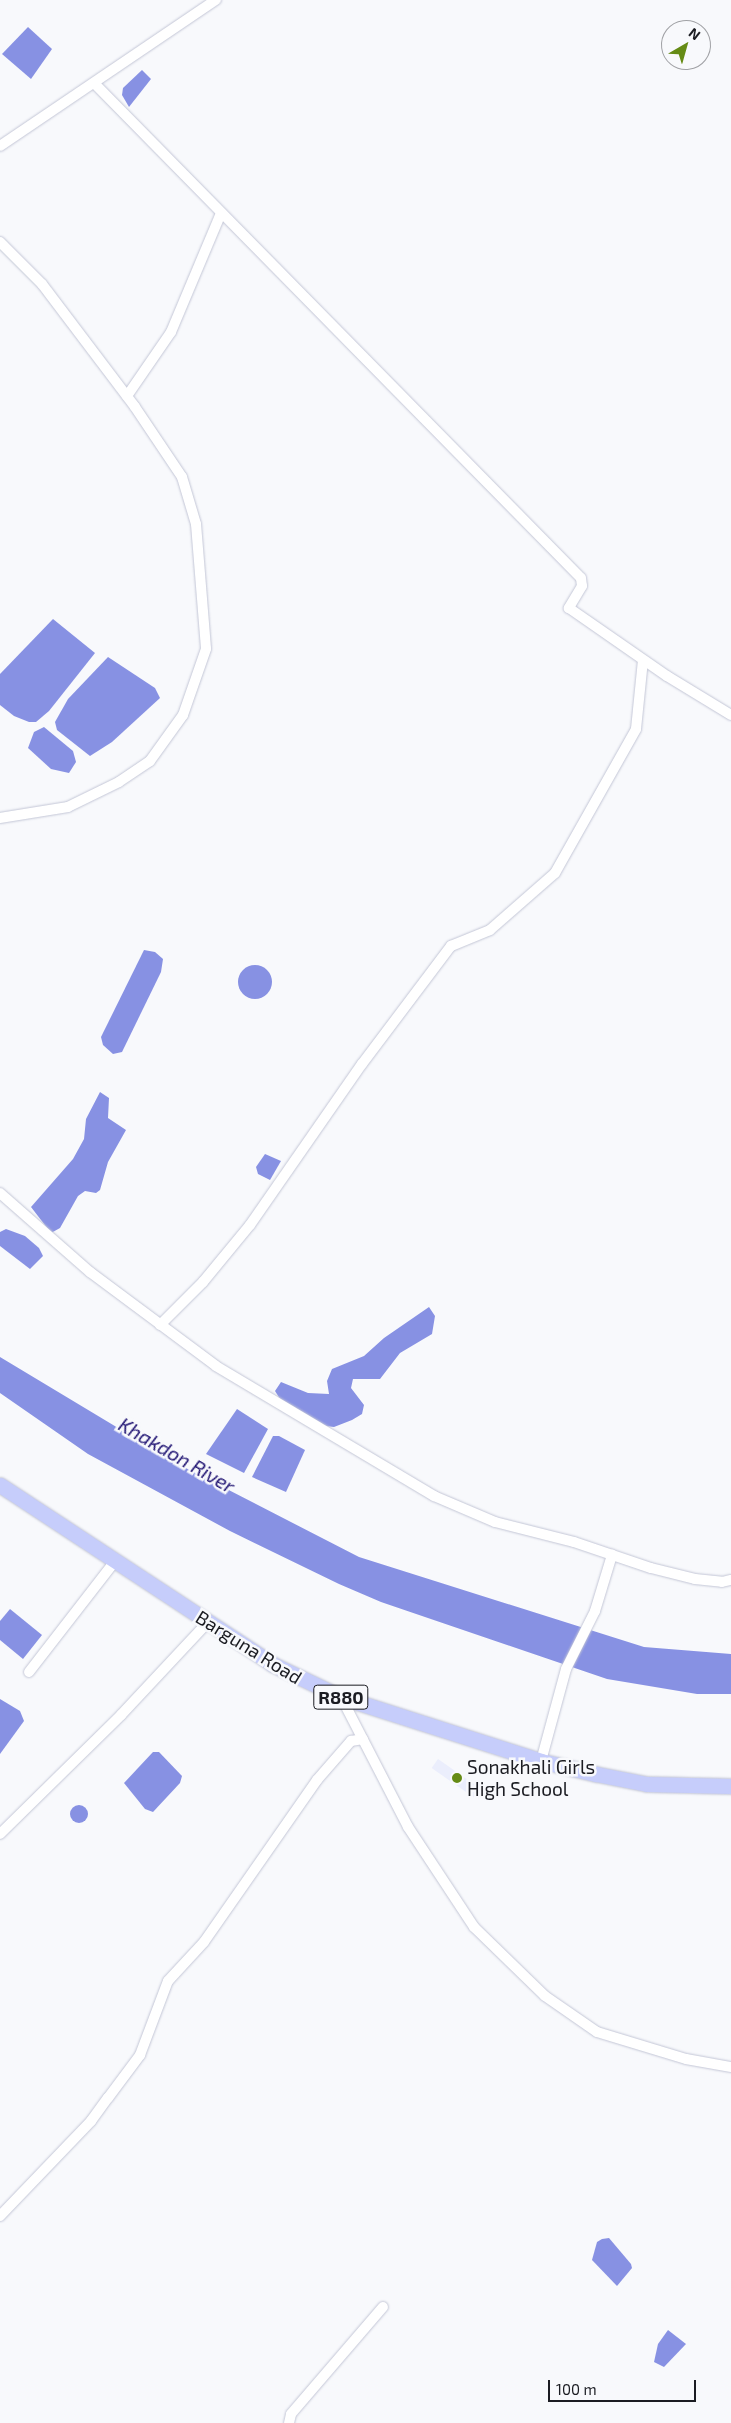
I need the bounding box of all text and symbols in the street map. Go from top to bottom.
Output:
north arrow [661,20,711,70]
text: N [686,24,704,43]
water label: Khakdon River [114,1412,240,1498]
street label: Barguna Road [192,1605,306,1689]
road number: R880 [312,1681,370,1712]
place label: Sonakhali Girls High School [467,1756,595,1800]
marker: Sonakhali Girls High School [451,1772,463,1784]
scale bar [551,2370,698,2402]
text: 100 m [556,2380,597,2398]

